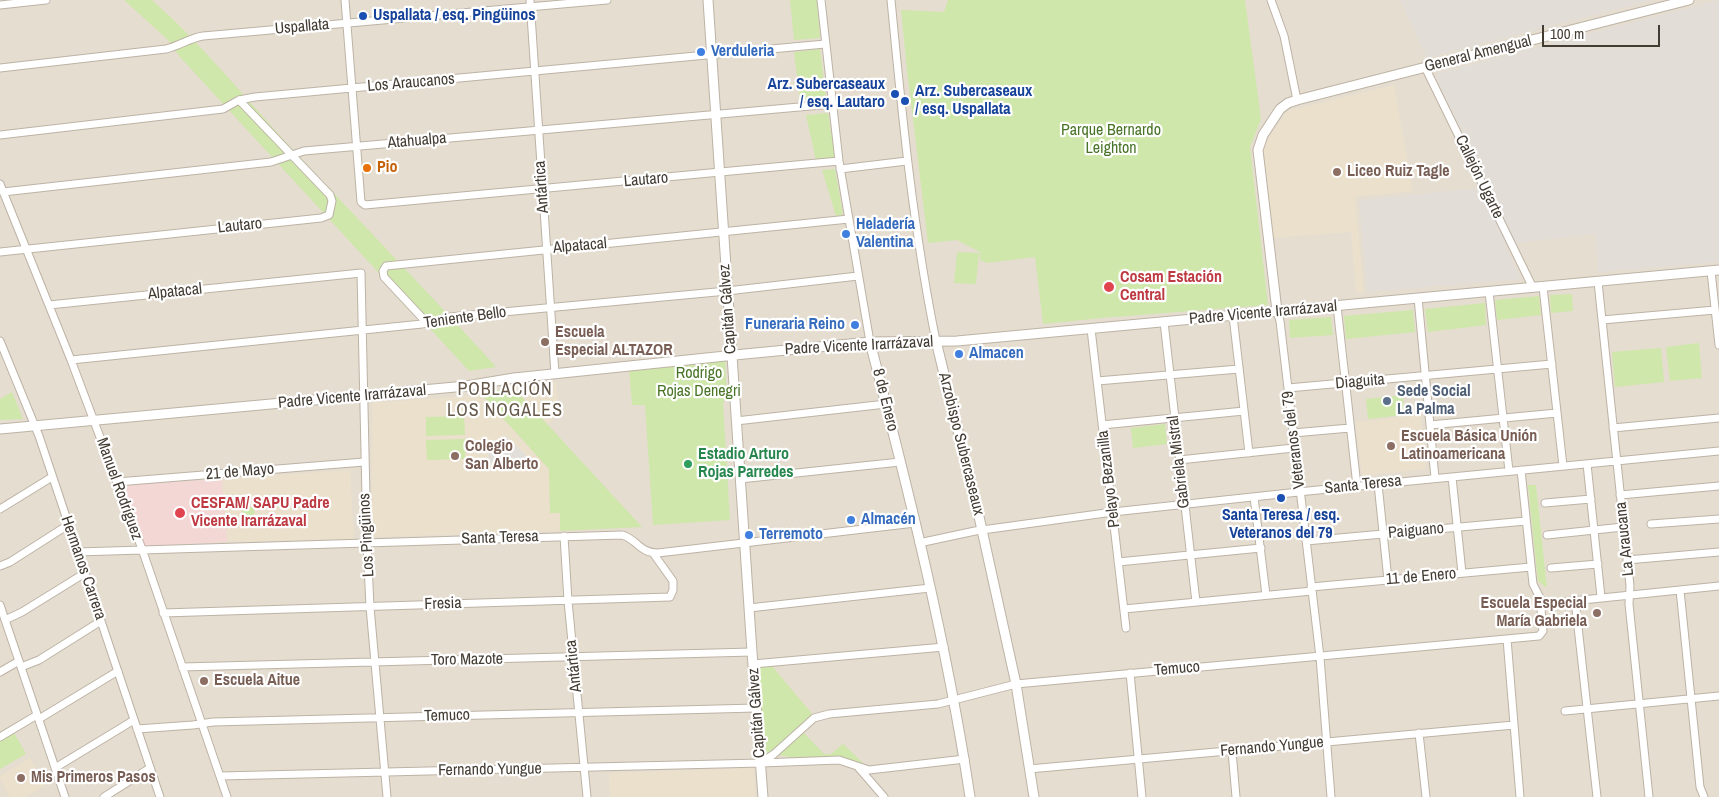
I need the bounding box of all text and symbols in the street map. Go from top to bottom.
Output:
place label: Uspallata / esq. Pingüinos [373,6,536,26]
marker: Uspallata / esq. Pingüinos [357,10,369,22]
street label: Uspallata [274,15,330,39]
scale bar [1544,15,1662,47]
text: 100 m [1550,23,1584,44]
street label: General Amengual [1423,31,1533,77]
place label: Verduleria [711,42,774,62]
marker: Verduleria [695,46,707,58]
street label: Los Araucanos [367,70,455,96]
place label: Arz. Subercaseaux / esq. Lautaro [768,75,885,113]
place label: Arz. Subercaseaux / esq. Uspallata [915,82,1032,120]
marker: Arz. Subercaseaux / esq. Lautaro [889,88,901,100]
marker: Arz. Subercaseaux / esq. Uspallata [899,95,911,107]
park label: Parque Bernardo Leighton [1061,121,1161,159]
street label: Atahualpa [387,129,447,153]
street label: Callejón Ugarte [1451,132,1507,222]
place label: Pio [377,158,397,178]
street label: Antártica [531,160,553,214]
marker: Pio [361,162,373,174]
place label: Liceo Ruiz Tagle [1347,162,1450,182]
marker: Liceo Ruiz Tagle [1331,166,1343,178]
street label: Lautaro [623,168,669,192]
street label: Lautaro [217,214,263,238]
place label: Heladería Valentina [856,215,915,253]
marker: Heladería Valentina [840,228,852,240]
street label: Alpatacal [552,234,608,258]
street label: Capitán Gálvez [715,263,741,355]
place label: Cosam Estación Central [1120,268,1222,306]
street label: Alpatacal [147,280,203,304]
marker: Cosam Estación Central [1102,280,1116,294]
street label: Padre Vicente Irarrázaval [1188,297,1338,329]
street label: Teniente Bello [422,303,508,333]
place label: Funeraria Reino [745,315,845,335]
marker: Funeraria Reino [849,319,861,331]
place label: Escuela Especial ALTAZOR [555,323,673,361]
street label: Padre Vicente Irarrázaval [784,333,934,359]
marker: Escuela Especial ALTAZOR [539,336,551,348]
place label: Almacen [969,344,1024,364]
marker: Almacen [953,348,965,360]
park label: Rodrigo Rojas Denegri [657,364,741,402]
street label: 8 de Enero [868,367,902,433]
street label: Diaguita [1334,370,1386,394]
street label: Arzobispo Subercaseaux [934,371,988,517]
district label: POBLACIÓN LOS NOGALES [446,379,564,422]
street label: Padre Vicente Irarrázaval [277,381,427,413]
place label: Sede Social La Palma [1397,382,1471,420]
street label: Veteranos del 79 [1278,390,1310,490]
marker: Sede Social La Palma [1381,395,1393,407]
street label: Gabriela Mistral [1164,415,1194,509]
place label: Escuela Básica Unión Latinoamericana [1401,427,1537,465]
street label: Pelayo Bezanilla [1094,429,1124,529]
street label: Manuel Rodríguez [92,435,146,543]
place label: Colegio San Alberto [465,437,539,475]
marker: Escuela Básica Unión Latinoamericana [1385,440,1397,452]
place label: Estadio Arturo Rojas Parredes [698,445,794,483]
marker: Colegio San Alberto [449,450,461,462]
marker: Estadio Arturo Rojas Parredes [682,458,694,470]
street label: 21 de Mayo [205,459,275,485]
street label: Santa Teresa [1324,471,1402,499]
marker: Santa Teresa / esq. Veteranos del 79 [1275,492,1287,504]
street label: Los Pingüinos [355,493,379,577]
place label: CESFAM/ SAPU Padre Vicente Irarrázaval [191,494,330,532]
street label: La Araucana [1612,501,1638,577]
marker: CESFAM/ SAPU Padre Vicente Irarrázaval [173,506,187,520]
place label: Santa Teresa / esq. Veteranos del 79 [1222,506,1340,544]
place label: Almacén [861,510,916,530]
street label: Hermanos Carrera [56,514,110,622]
marker: Almacén [845,514,857,526]
street label: Paiguano [1387,519,1445,543]
place label: Terremoto [759,525,823,545]
street label: Santa Teresa [461,527,539,549]
marker: Terremoto [743,529,755,541]
street label: 11 de Enero [1385,564,1457,590]
street label: Fresia [424,594,462,614]
place label: Escuela Especial María Gabriela [1481,594,1587,632]
marker: Escuela Especial María Gabriela [1591,607,1603,619]
street label: Antártica [562,639,586,693]
street label: Toro Mazote [431,650,503,670]
street label: Temuco [1153,657,1201,681]
street label: Capitán Gálvez [744,667,770,759]
place label: Escuela Aitue [214,671,300,691]
marker: Escuela Aitue [198,675,210,687]
street label: Temuco [424,706,470,726]
street label: Fernando Yungue [1220,733,1324,761]
street label: Fernando Yungue [438,759,542,781]
place label: Mis Primeros Pasos [31,768,156,788]
marker: Mis Primeros Pasos [15,772,27,784]

